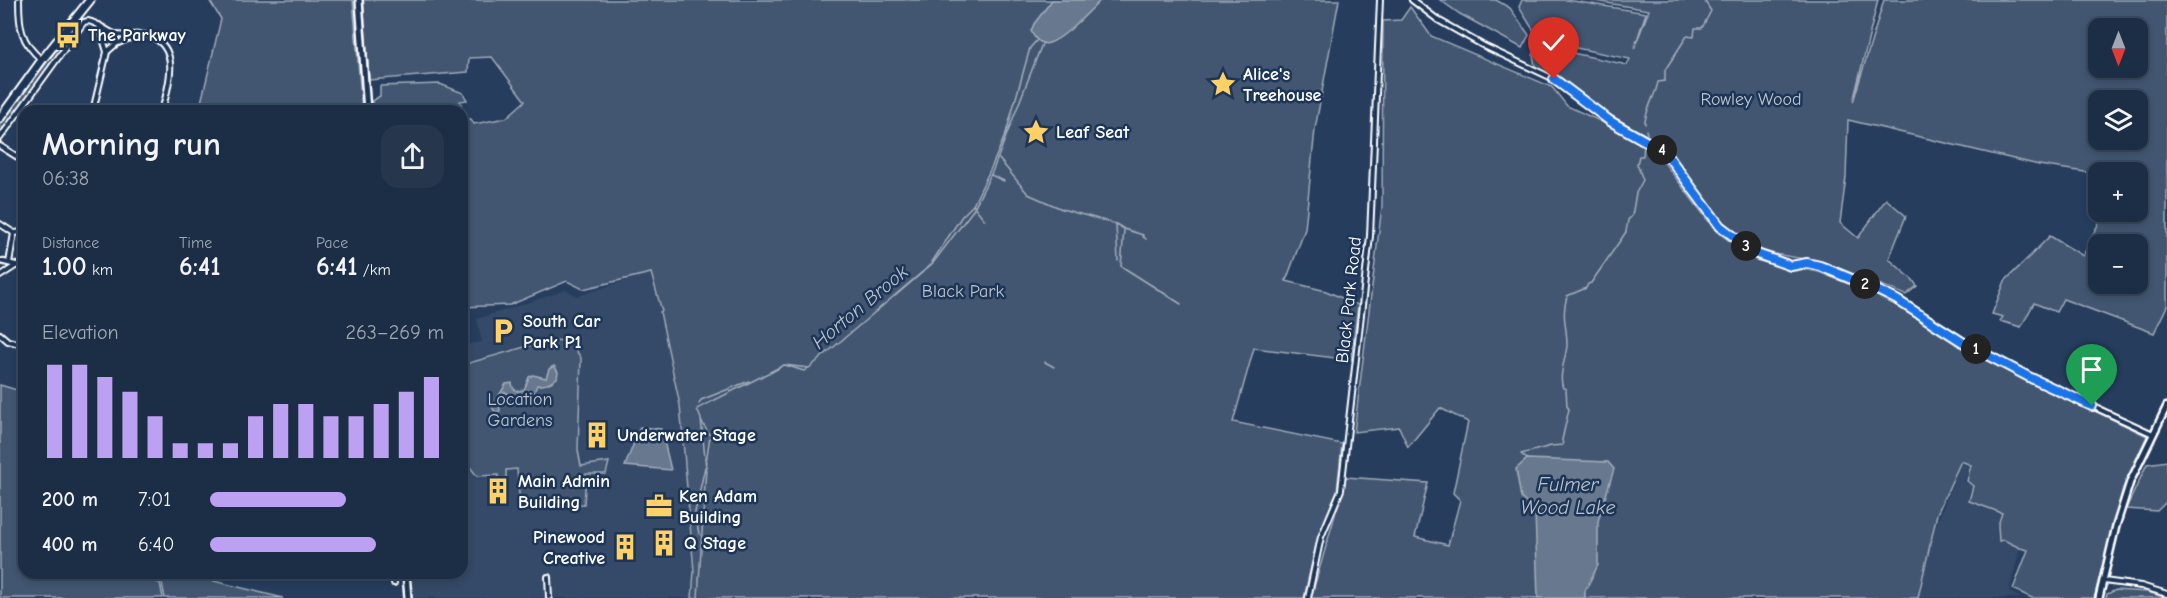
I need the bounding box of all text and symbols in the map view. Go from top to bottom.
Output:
pin [1528,17,1579,79]
north arrow [2088,18,2148,78]
map controls [2088,18,2148,294]
bus stop icon: The Parkway [53,20,83,50]
place label: The Parkway [88,25,187,46]
icon: check [1537,26,1570,59]
place label: Alice's Treehouse [1243,64,1322,106]
place icon: Alice's Treehouse [1208,69,1238,99]
park label: Rowley Wood [1700,89,1802,110]
button: layers [2088,90,2148,150]
place icon: Leaf Seat [1021,117,1051,147]
place label: Leaf Seat [1056,122,1130,143]
text: Morning run [42,125,221,163]
button: share [381,125,444,188]
pin: 4 [1647,135,1677,165]
text: 4 [1658,141,1666,159]
button: + [2088,162,2148,222]
text: 06:38 [42,167,89,190]
pin: 3 [1731,231,1761,261]
text: Distance [42,234,99,252]
text: Time [179,234,212,252]
text: Pace [316,234,348,252]
button: − [2088,234,2148,294]
street label: Black Park Road [1332,236,1366,364]
text: 3 [1742,237,1750,255]
text: 1.00 [42,252,87,282]
text: 6:41 [179,252,220,282]
text: 6:41 [316,252,357,282]
water label: Horton Brook [807,260,913,354]
text: km [87,261,113,279]
text: /km [357,261,391,279]
pin: 2 [1850,269,1880,299]
text: 2 [1861,275,1869,293]
park label: Black Park [922,281,1004,302]
place label: South Car Park P1 [523,311,601,353]
parking icon: South Car Park P1 [488,316,518,346]
text: Elevation [42,321,119,344]
text: 263–269 m [345,321,444,344]
pin: 1 [1961,334,1991,364]
text: 1 [1973,340,1979,358]
pin [2066,344,2117,406]
icon: arrive [2075,353,2108,386]
park label: Location Gardens [488,389,552,431]
building icon: Underwater Stage [582,420,612,450]
place label: Underwater Stage [617,425,756,446]
place label: Main Admin Building [518,471,610,513]
water label: Fulmer Wood Lake [1521,473,1615,519]
building icon: Main Admin Building [483,476,513,506]
place label: Ken Adam Building [679,486,757,528]
text: 200 m [42,488,98,511]
text: 7:01 [138,488,171,511]
office icon: Ken Adam Building [644,491,674,521]
place label: Pinewood Creative [533,527,605,569]
building icon: Q Stage [649,528,679,558]
building icon: Pinewood Creative [610,532,640,562]
text: 400 m [42,533,97,556]
text: 6:40 [138,533,174,556]
place label: Q Stage [684,533,746,554]

